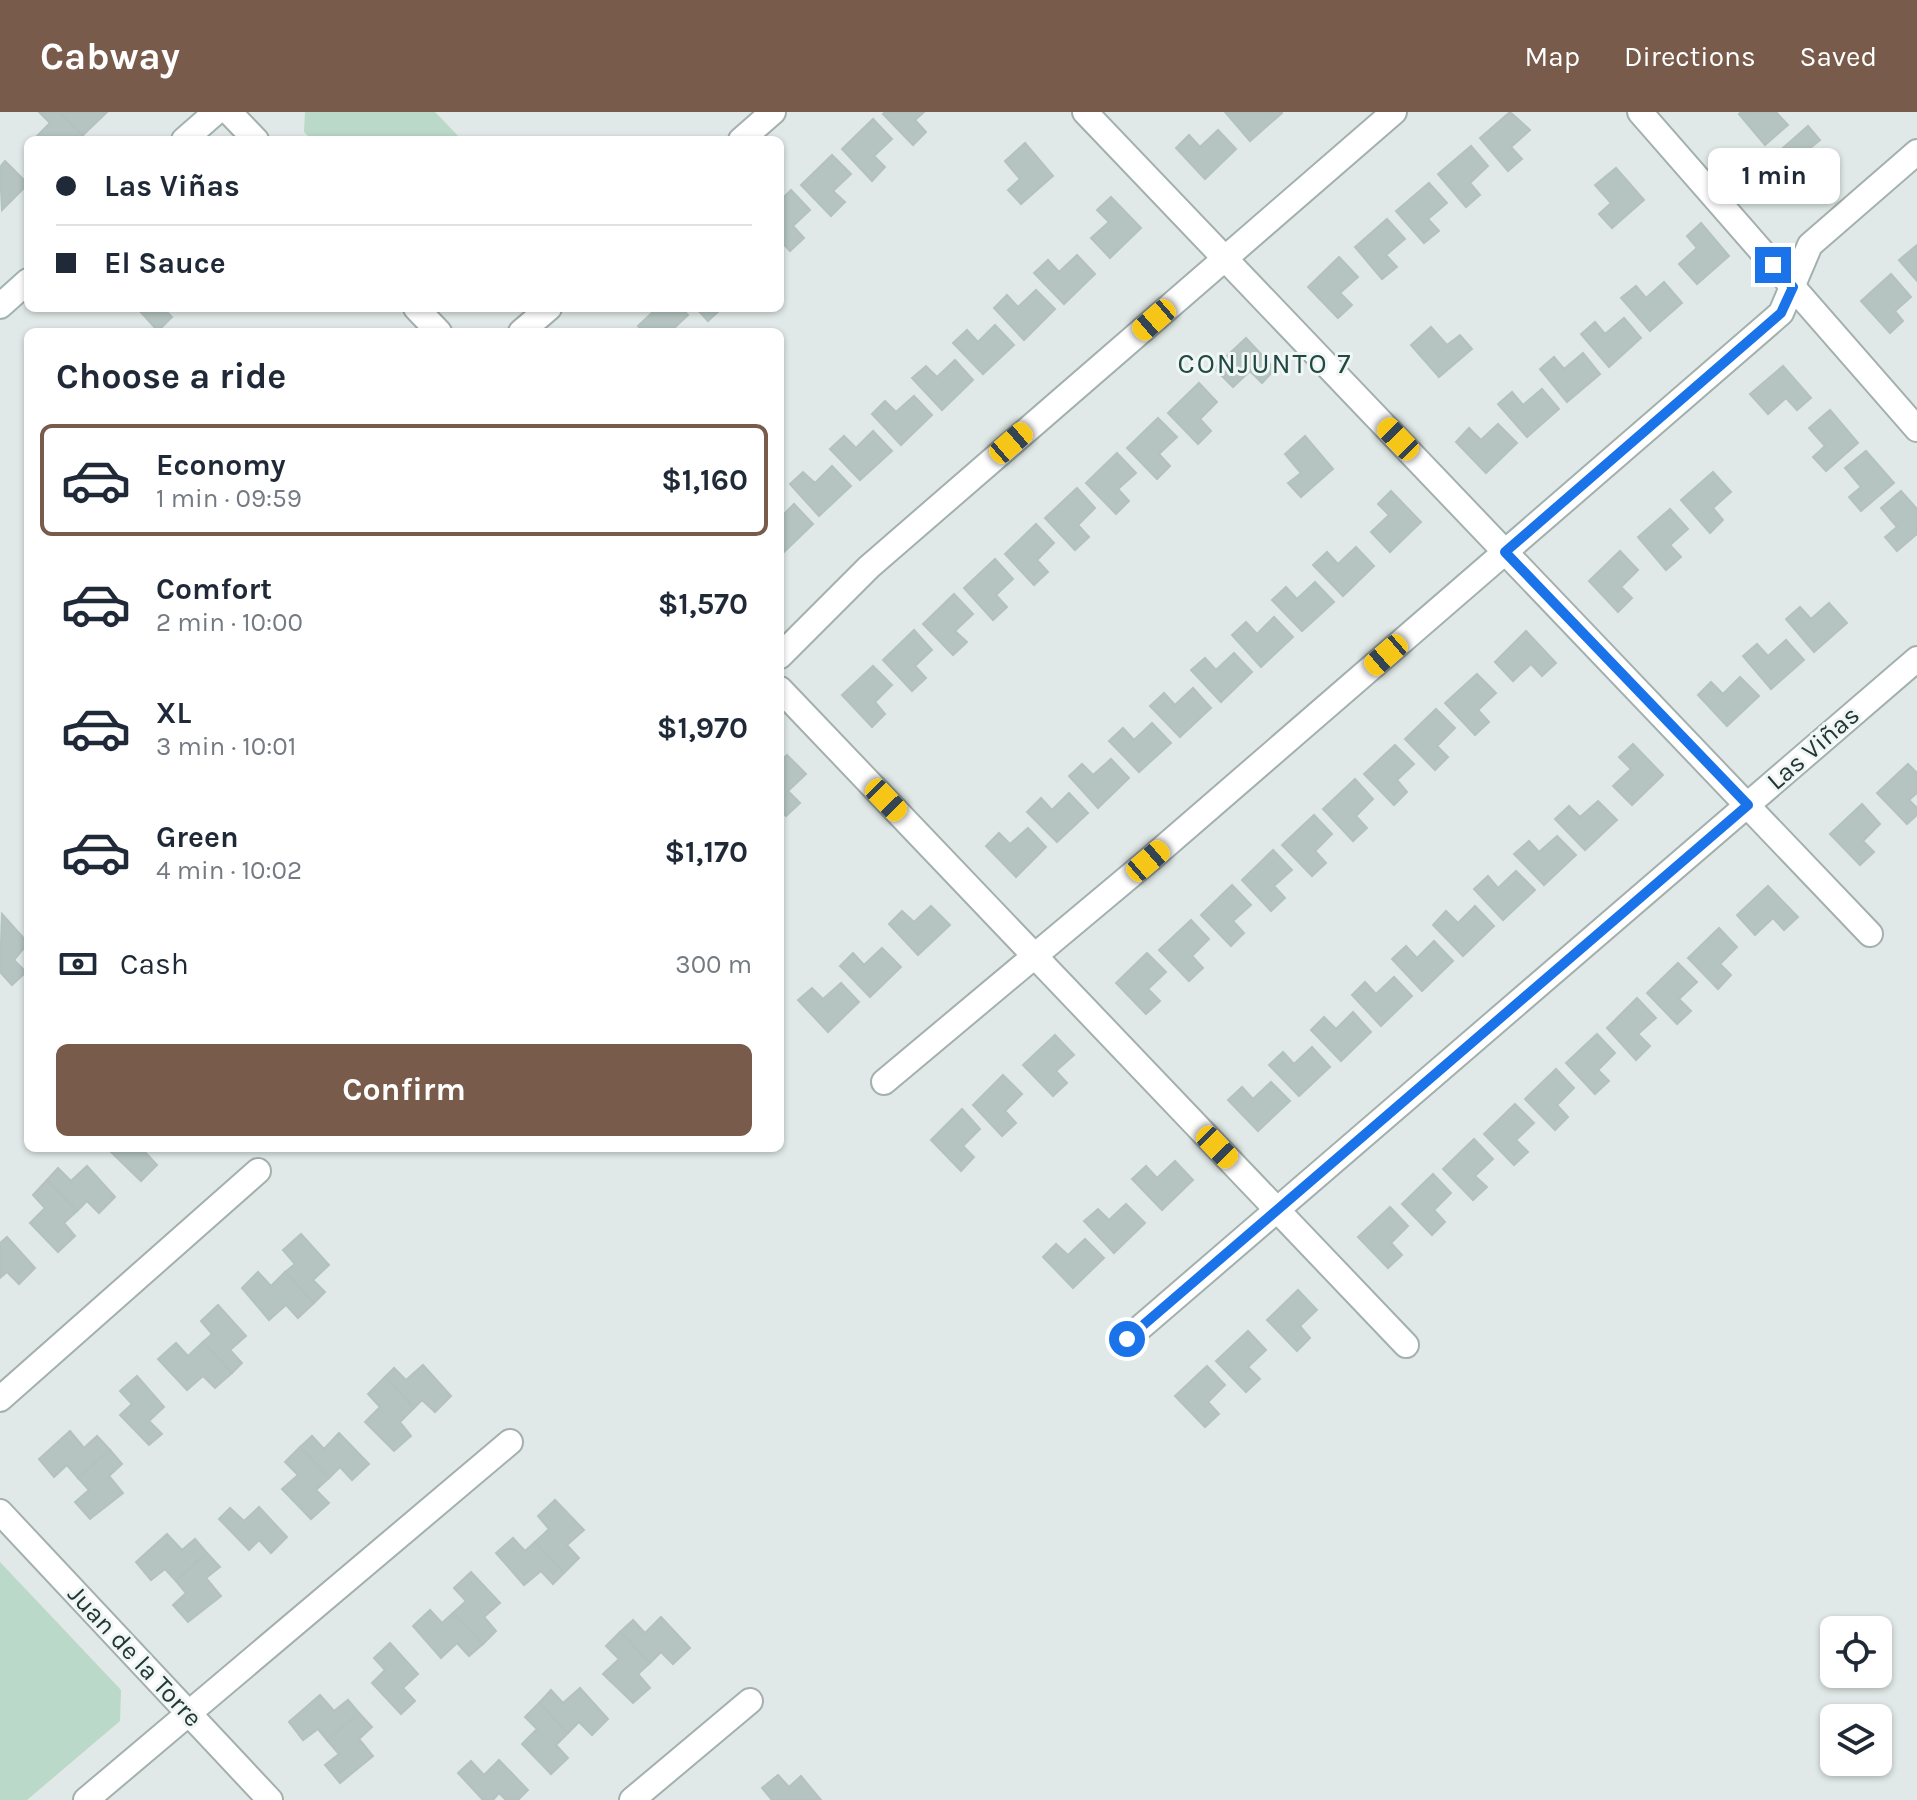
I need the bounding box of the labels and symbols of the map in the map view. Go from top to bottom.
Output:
callout: 1 min [1707,149,1839,205]
route end [1755,247,1791,283]
car [1128,295,1180,345]
district label: CONJUNTO 7 [1177,347,1353,380]
car [1373,413,1423,465]
car [985,418,1037,468]
car [1360,630,1412,680]
street label: Las Viñas [1760,699,1866,797]
car [861,774,911,826]
car [1122,836,1174,886]
car [1192,1121,1242,1173]
route start [1109,1321,1145,1357]
street label: Juan de la Torre [61,1579,209,1733]

